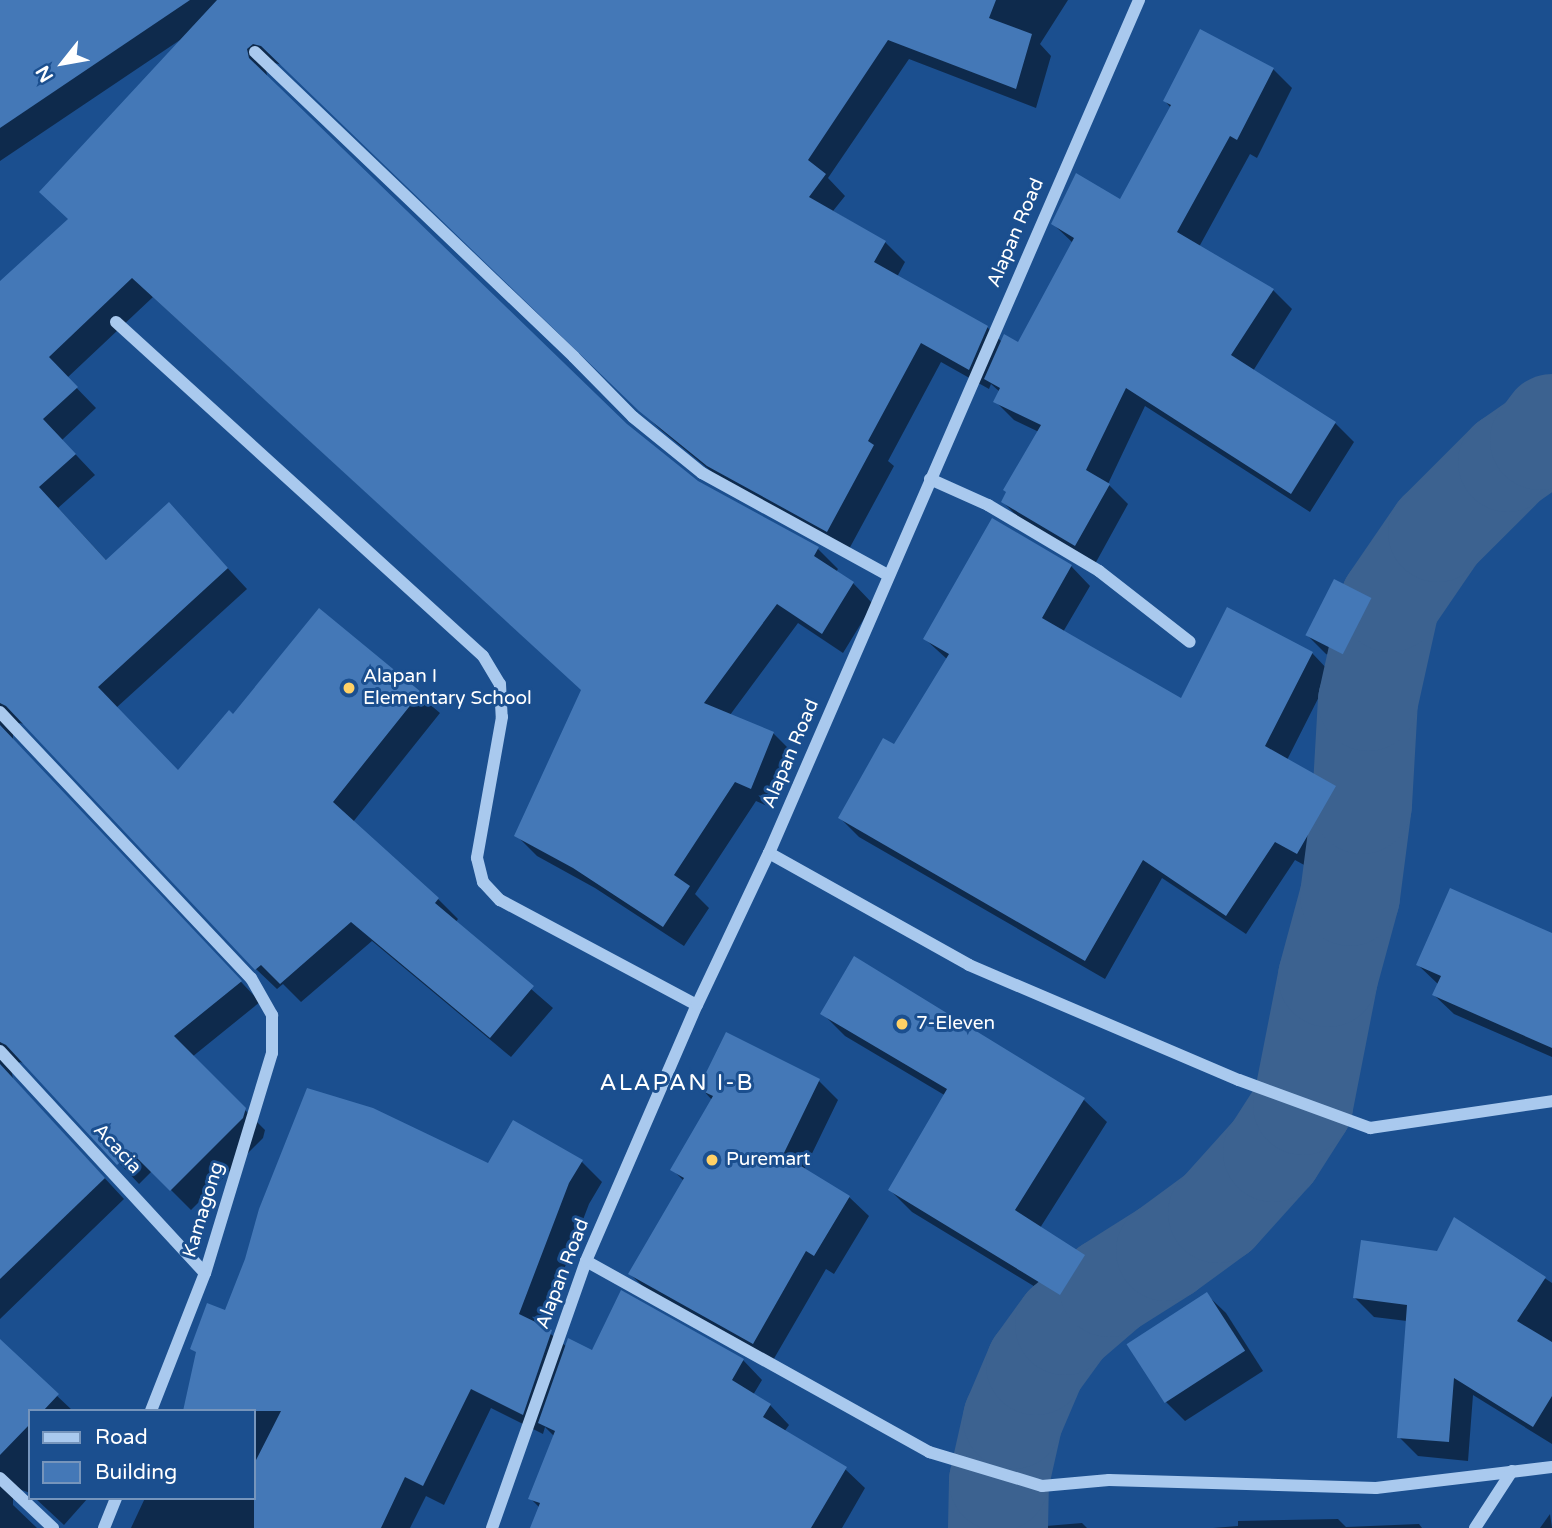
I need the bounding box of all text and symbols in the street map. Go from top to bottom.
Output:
north arrow [28,28,98,98]
text: N [32,62,58,86]
street label: Alapan Road [983,175,1049,291]
place label: Alapan I Elementary School [363,666,532,710]
marker: Alapan I Elementary School [341,680,357,696]
street label: Alapan Road [758,696,824,812]
place label: 7-Eleven [916,1013,995,1035]
marker: 7-Eleven [894,1016,910,1032]
district label: ALAPAN I-B [601,1069,753,1097]
street label: Acacia [88,1119,146,1179]
place label: Puremart [726,1149,811,1171]
marker: Puremart [704,1152,720,1168]
street label: Kamagong [179,1160,229,1260]
street label: Alapan Road [532,1216,594,1332]
legend [28,1409,256,1500]
text: Road [95,1425,148,1450]
text: Building [95,1460,177,1485]

